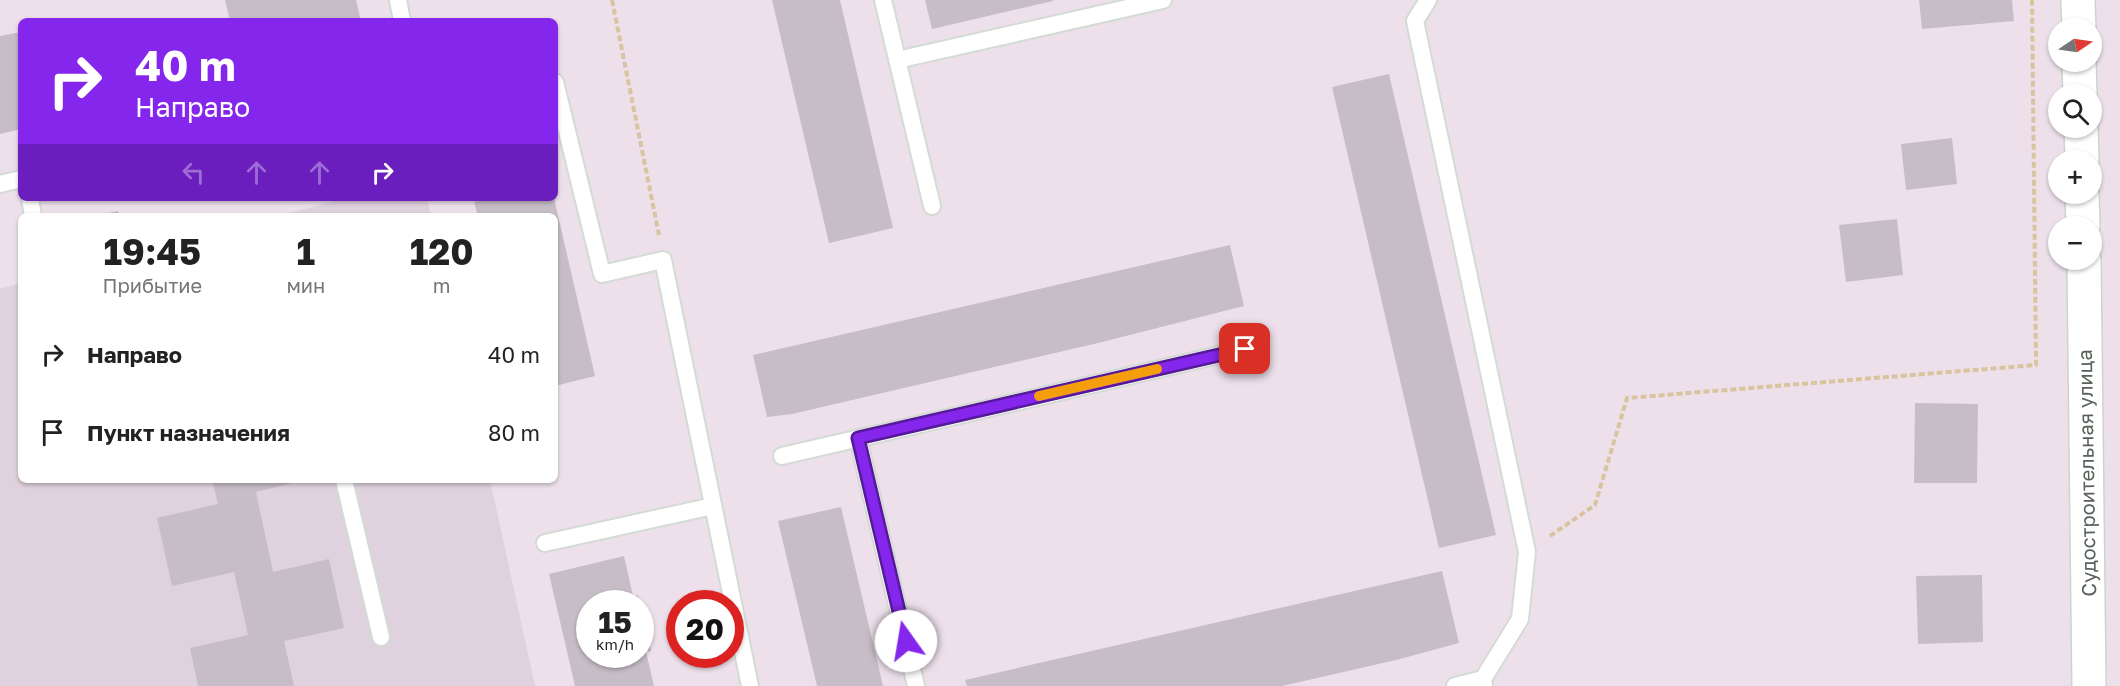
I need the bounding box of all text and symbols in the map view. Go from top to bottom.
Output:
north arrow [2048,18,2102,72]
map controls [2048,18,2102,270]
text: 40 m [135,40,236,90]
icon: right [36,42,114,120]
button: search [2048,84,2102,138]
text: Направо [135,91,250,123]
button: + [2048,150,2102,204]
icon: left [177,156,210,189]
icon: ahead [240,156,273,189]
icon: ahead [303,156,336,189]
icon: right [366,156,399,189]
button: − [2048,216,2102,270]
text: 19:45 [104,230,201,273]
text: 1 [297,230,315,273]
text: 120 [410,230,474,273]
text: Прибытие [102,273,202,297]
text: мин [286,273,325,297]
text: m [433,273,450,297]
pin [1219,323,1270,374]
icon: arrive [1228,332,1261,365]
icon: right [36,338,69,371]
text: Направо [87,341,182,368]
text: 40 m [488,341,540,368]
street label: Судостроительная улица [2072,349,2100,597]
icon: arrive [36,416,69,449]
text: Пункт назначения [87,419,290,446]
text: 80 m [488,419,540,446]
speed limit sign: 20 [666,590,744,668]
text: 15 [598,604,632,640]
position arrow [874,609,938,673]
text: km/h [596,635,634,653]

